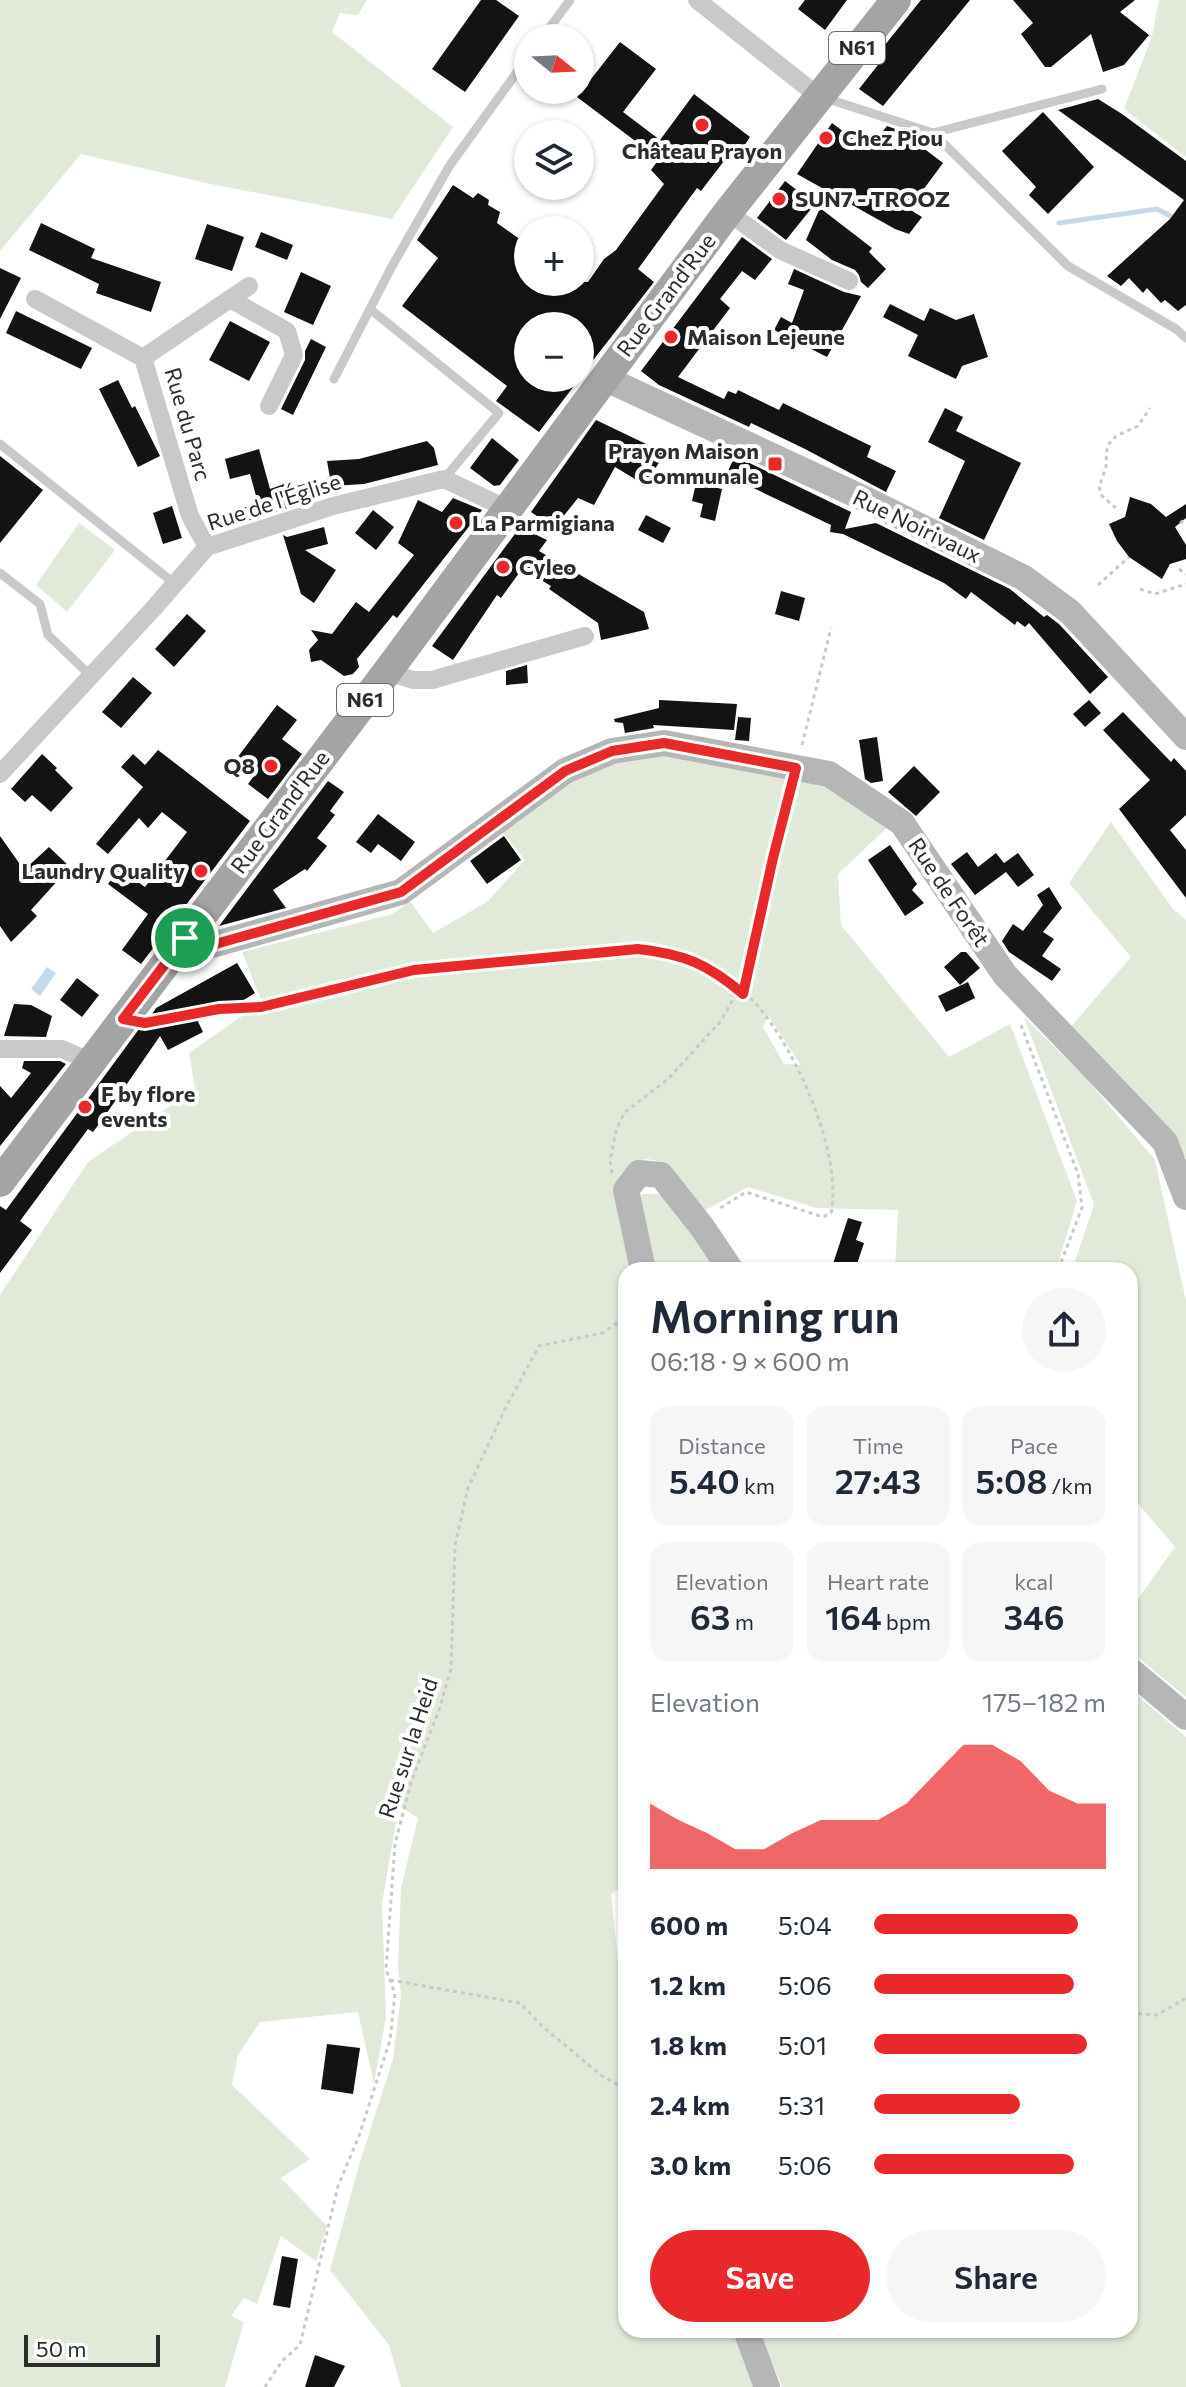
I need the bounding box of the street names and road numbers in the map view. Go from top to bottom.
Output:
road number: N61 [829,32,885,64]
street label: Rue Grand'Rue [611,228,721,362]
street label: Rue du Parc [159,364,218,484]
street label: Rue de l'Église [204,467,344,536]
street label: Rue Noirivaux [849,483,986,568]
road number: N61 [337,684,393,716]
street label: Rue Grand'Rue [225,745,335,879]
street label: Rue de Forêt [903,832,996,951]
street label: Rue sur la Heid [372,1674,443,1821]

